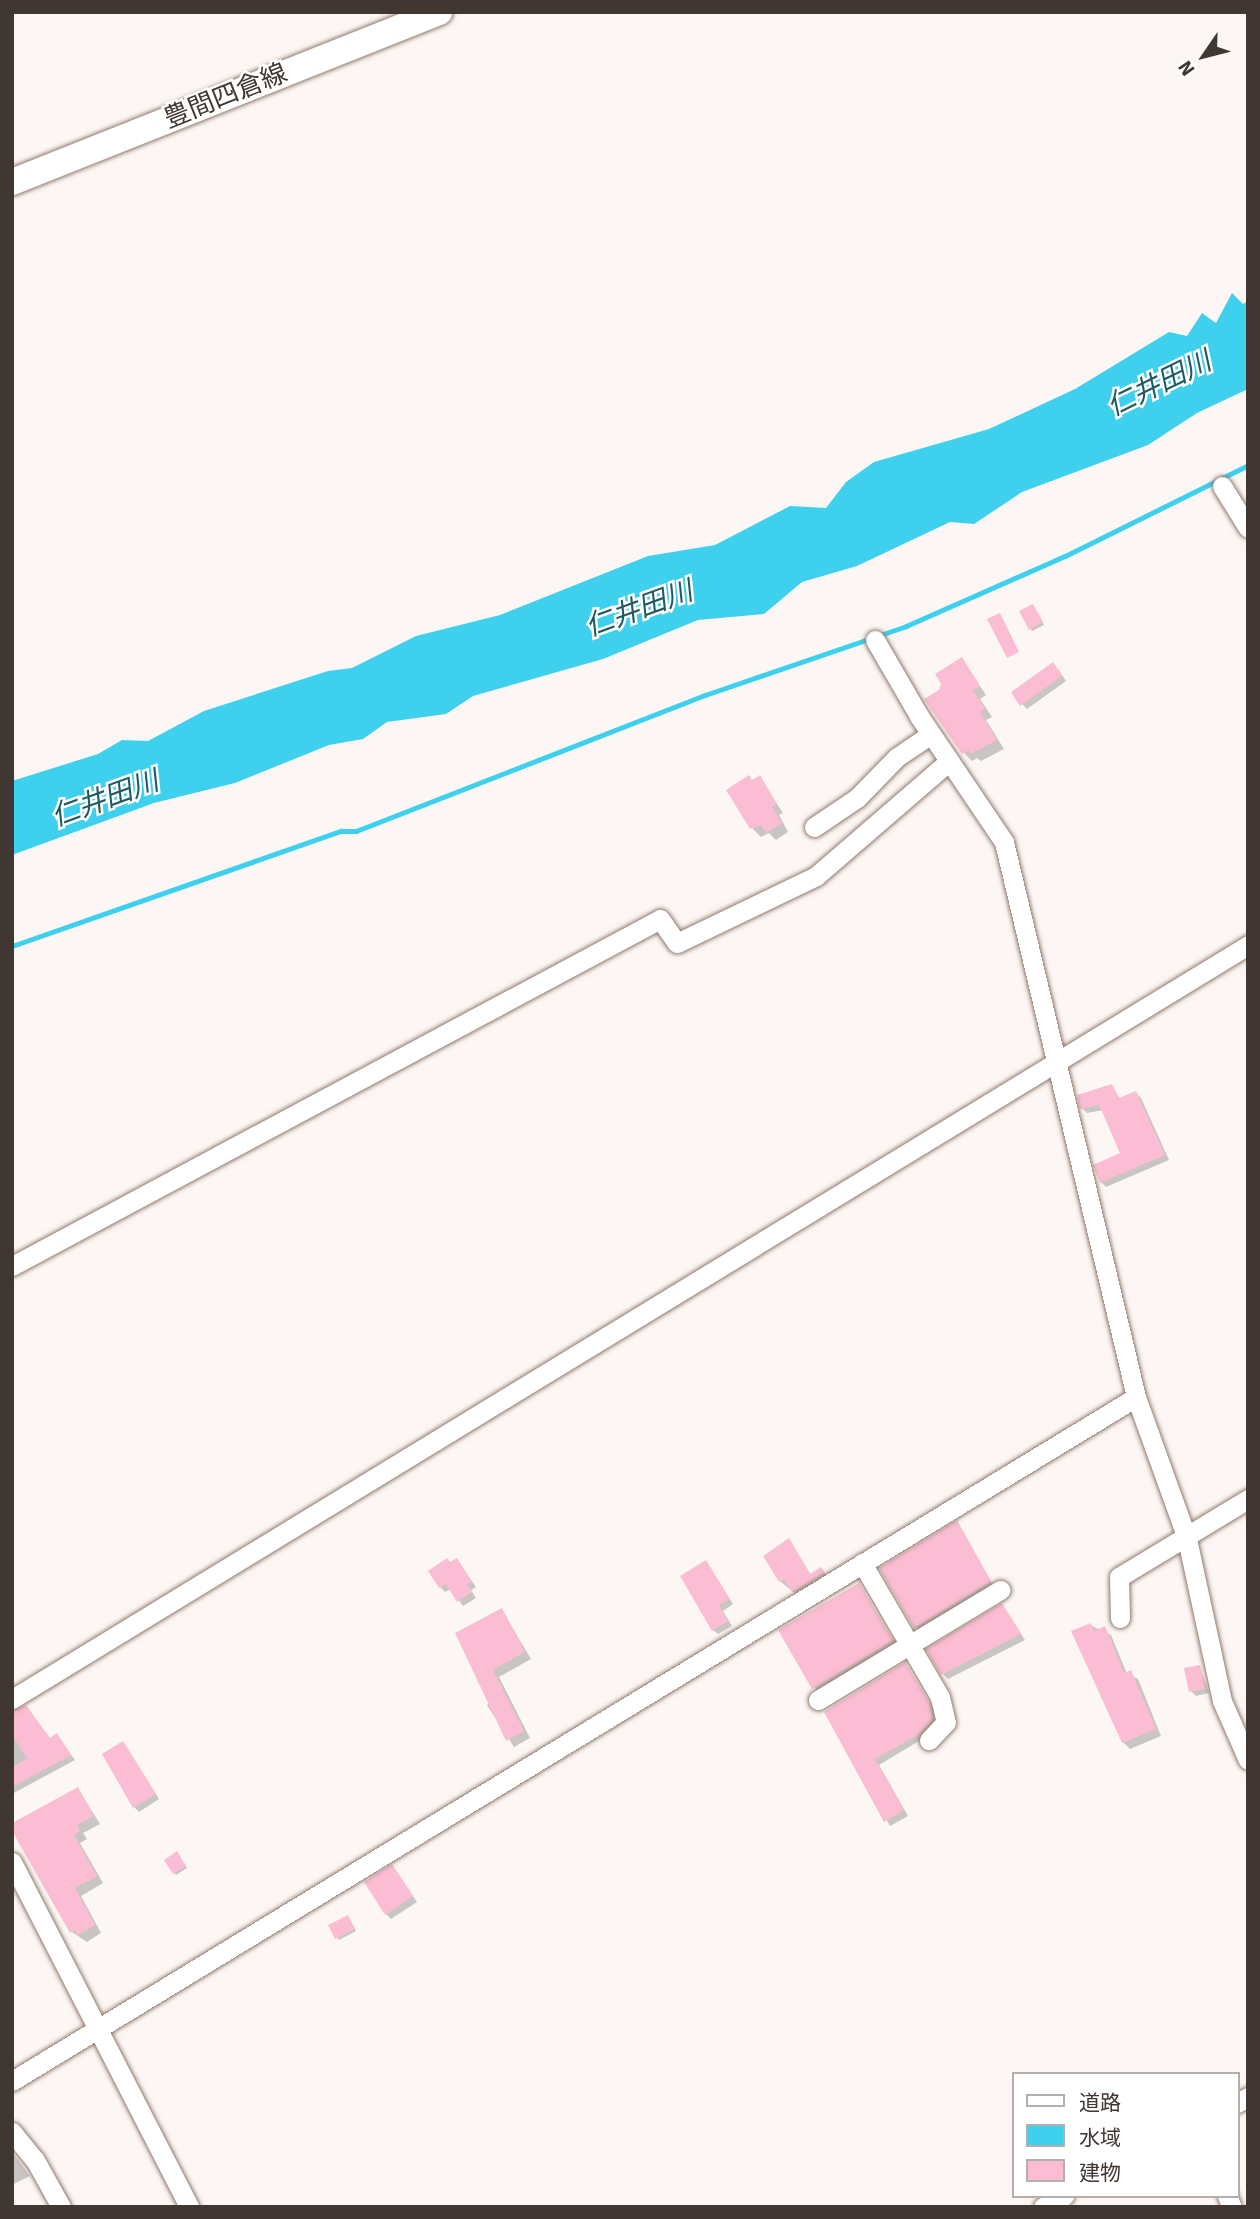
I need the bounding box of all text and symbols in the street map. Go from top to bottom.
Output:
north arrow [1169,21,1239,91]
text: N [1173,56,1200,80]
street label: 豊間四倉線 [160,58,292,136]
water label: 仁井田川 [1101,344,1217,424]
water label: 仁井田川 [581,574,697,644]
water label: 仁井田川 [47,764,163,834]
legend [1012,2072,1239,2198]
text: 道路 [1079,2090,1121,2116]
text: 水域 [1079,2125,1121,2151]
text: 建物 [1079,2160,1121,2186]

